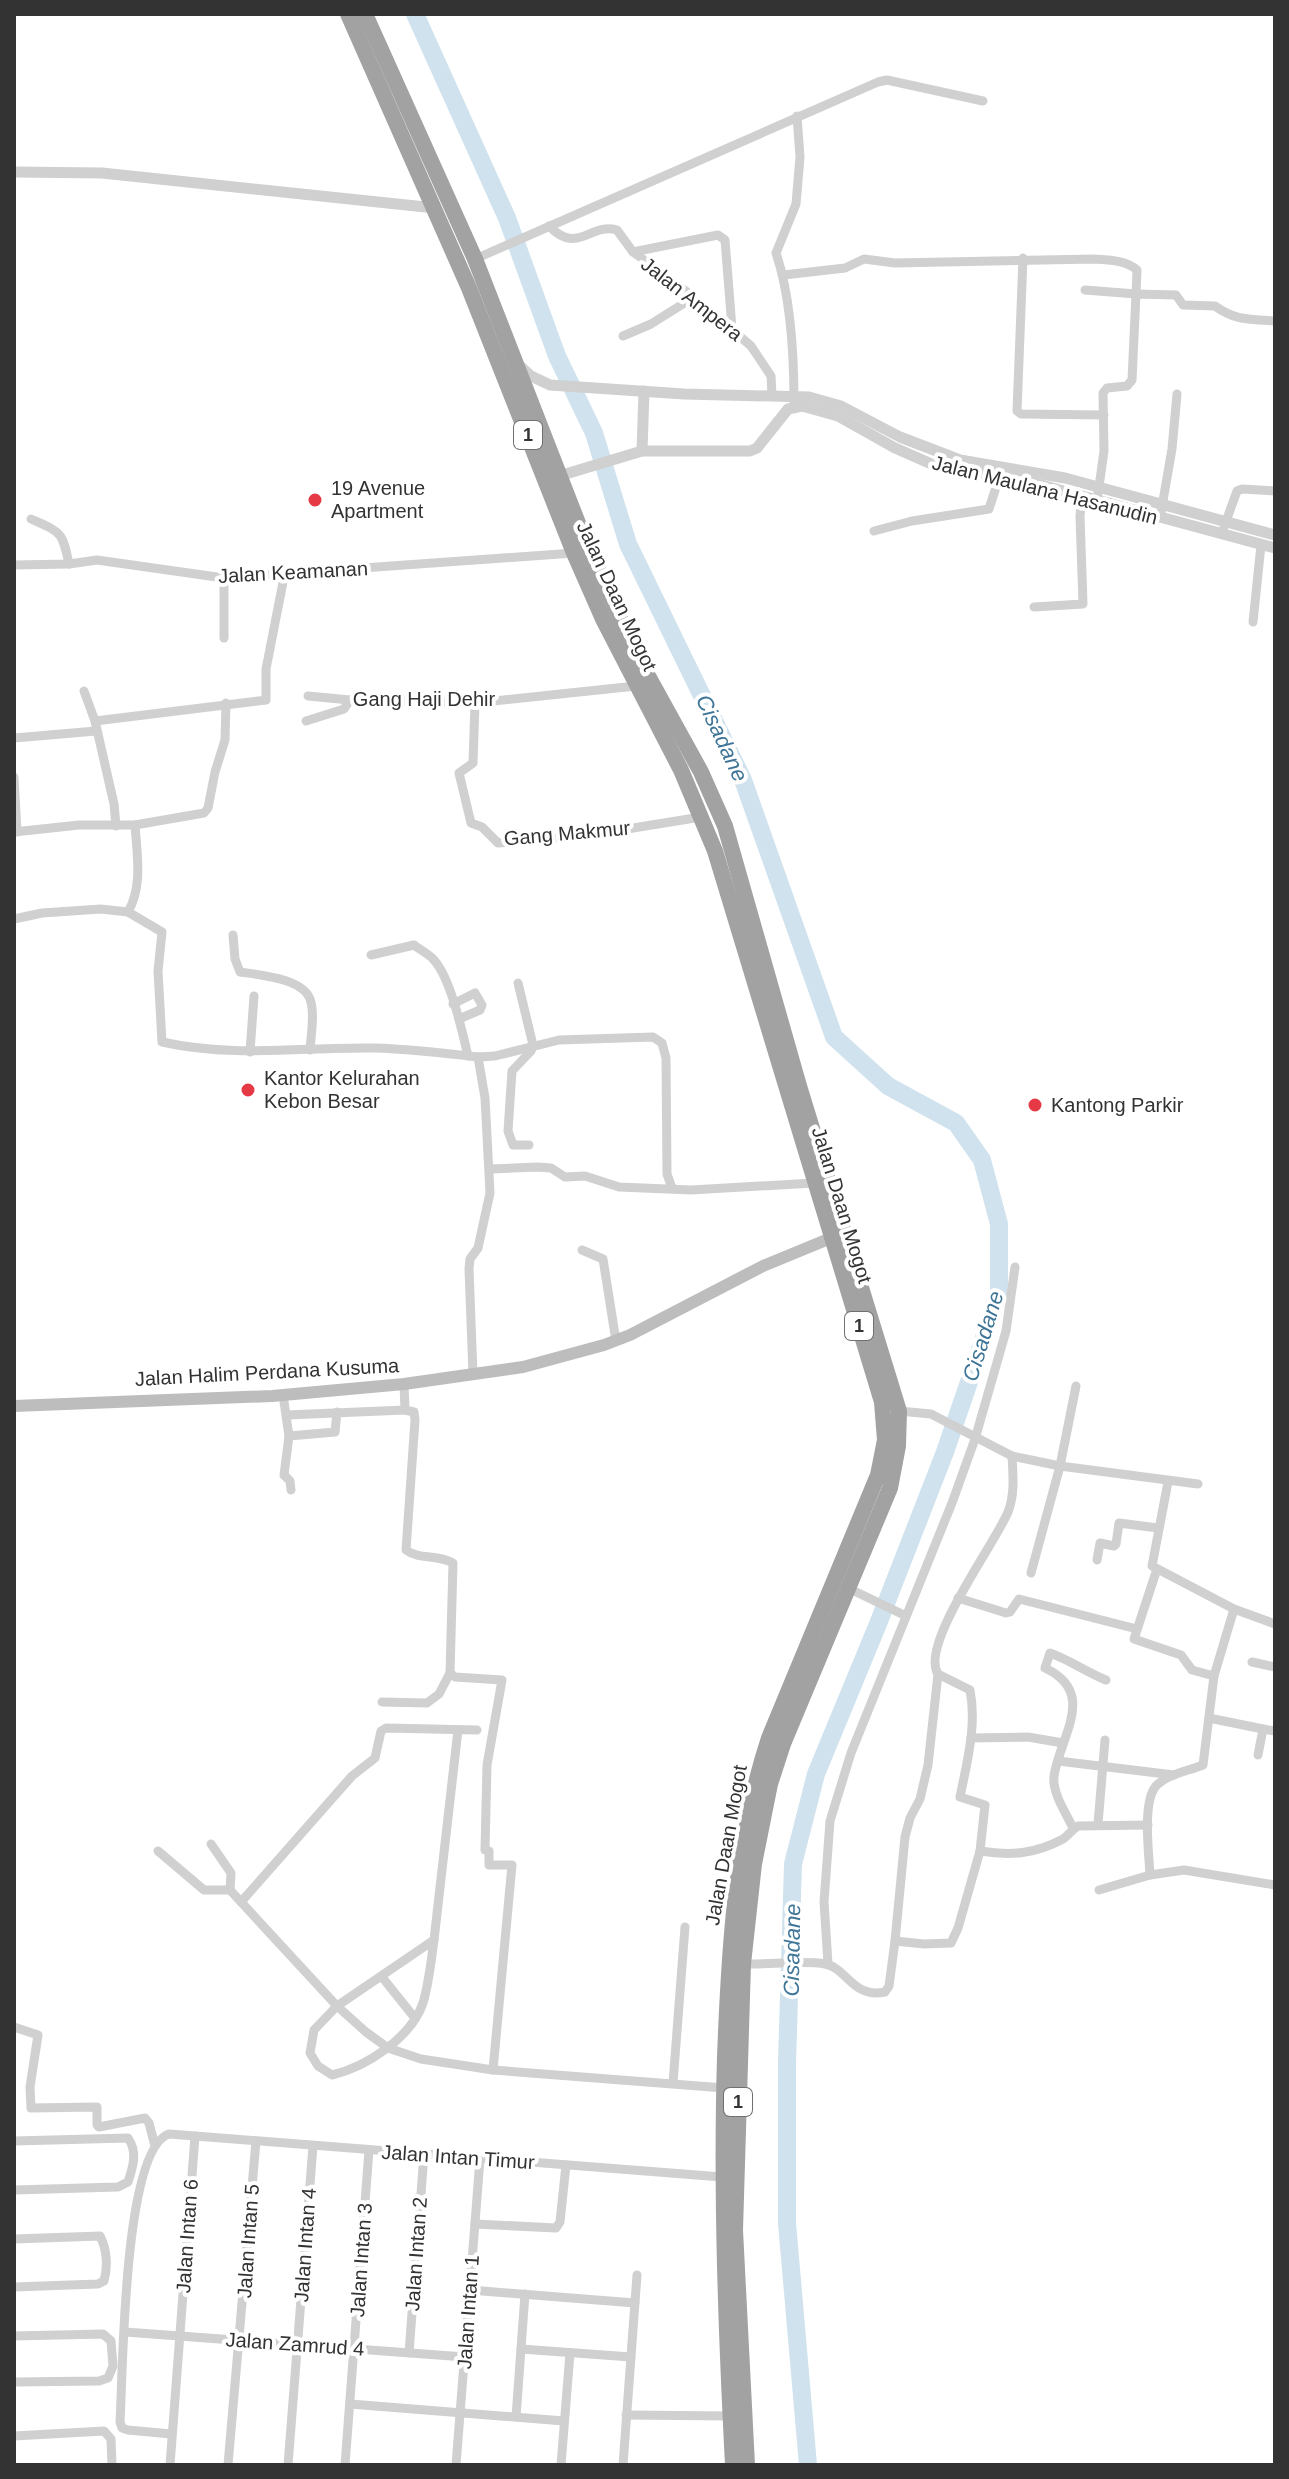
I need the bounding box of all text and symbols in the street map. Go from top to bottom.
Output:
street label: Jalan Ampera [637,253,748,346]
road number: 1 [514,421,542,449]
street label: Jalan Maulana Hasanudin [930,451,1160,529]
place label: 19 Avenue Apartment [331,477,425,522]
marker: 19 Avenue Apartment [306,491,324,509]
street label: Jalan Daan Mogot [573,518,661,675]
street label: Jalan Keamanan [217,557,369,587]
street label: Gang Haji Dehir [353,688,495,710]
water label: Cisadane [691,691,753,785]
street label: Gang Makmur [503,816,631,849]
place label: Kantor Kelurahan Kebon Besar [264,1067,420,1112]
marker: Kantor Kelurahan Kebon Besar [239,1081,257,1099]
place label: Kantong Parkir [1051,1094,1184,1116]
marker: Kantong Parkir [1026,1096,1044,1114]
street label: Jalan Daan Mogot [808,1124,876,1286]
water label: Cisadane [957,1288,1009,1384]
road number: 1 [845,1312,873,1340]
street label: Jalan Halim Perdana Kusuma [134,1354,401,1390]
street label: Jalan Daan Mogot [701,1763,751,1927]
water label: Cisadane [779,1903,805,1997]
road number: 1 [724,2088,752,2116]
street label: Jalan Intan Timur [381,2141,536,2173]
street label: Jalan Intan 6 [172,2178,202,2294]
street label: Jalan Intan 5 [233,2183,263,2299]
street label: Jalan Intan 4 [290,2187,320,2303]
street label: Jalan Intan 2 [401,2196,431,2312]
street label: Jalan Intan 3 [346,2202,376,2318]
street label: Jalan Intan 1 [453,2254,483,2370]
street label: Jalan Zamrud 4 [225,2328,365,2360]

